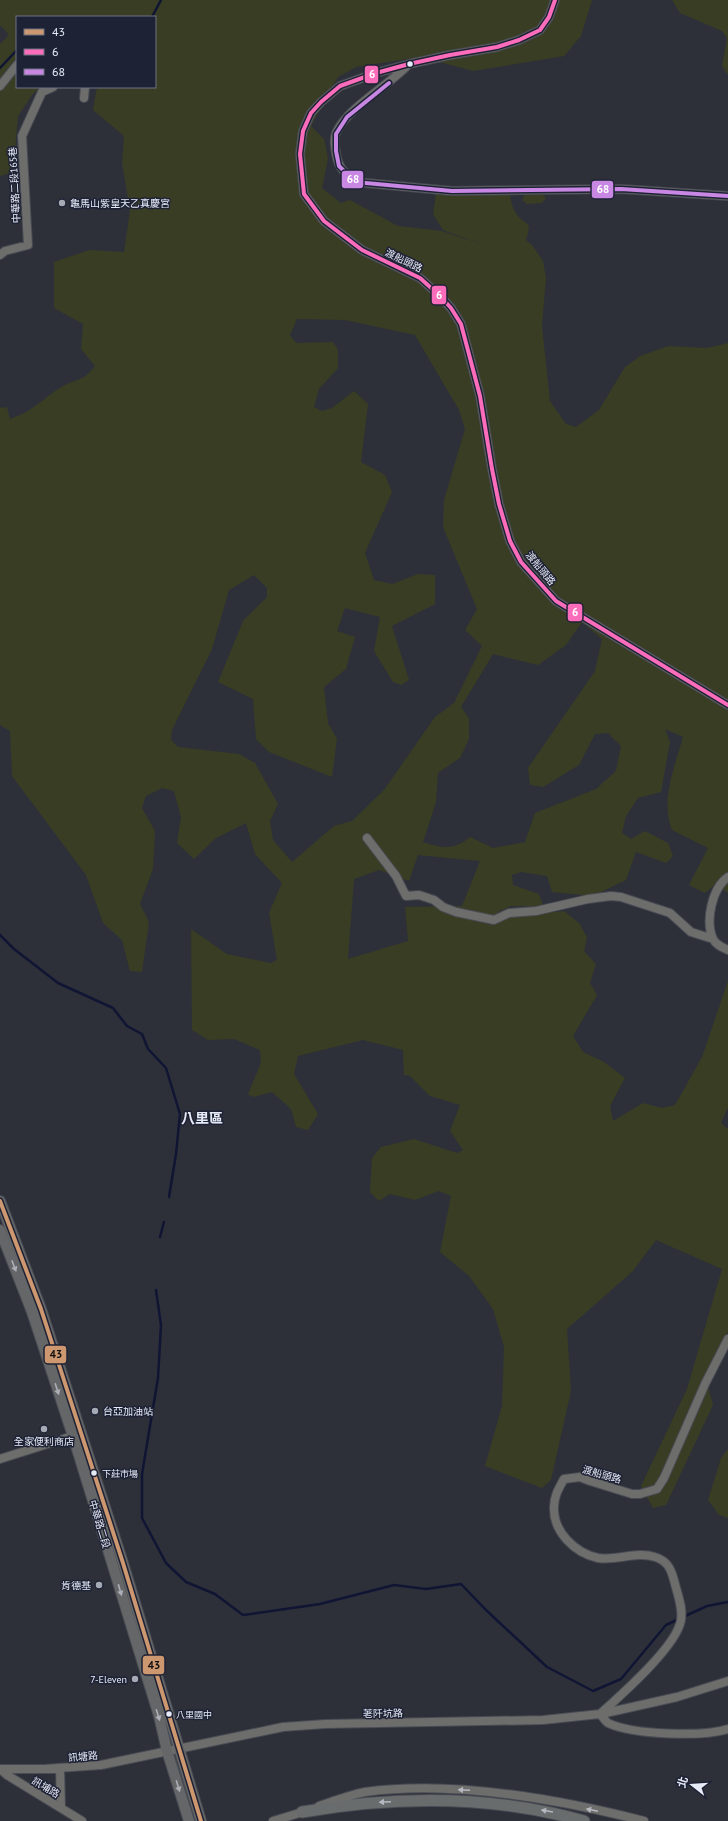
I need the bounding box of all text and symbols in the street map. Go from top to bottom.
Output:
legend [16,16,156,88]
text: 43 [52,24,65,39]
text: 6 [52,44,59,59]
unlabelled marker [405,59,415,69]
text: 68 [52,64,65,79]
line badge: 6 [364,65,379,84]
text: 6 [369,67,375,81]
street label: 中華路二段165巷 [6,147,23,223]
line badge: 68 [341,170,364,189]
text: 68 [347,172,359,186]
line badge: 68 [591,180,614,199]
text: 68 [597,182,609,196]
place label: 龜馬山紫皇天乙真慶宮 [70,197,170,210]
marker: 龜馬山紫皇天乙真慶宮 [57,198,67,208]
street label: 渡船頭路 [383,246,425,275]
line badge: 6 [431,285,447,305]
text: 6 [436,288,442,302]
street label: 渡船頭路 [523,549,558,588]
line badge: 6 [567,603,583,622]
text: 6 [572,605,578,619]
district label: 八里區 [181,1109,223,1127]
one-way arrow [12,1261,18,1273]
line badge: 43 [44,1345,67,1364]
text: 43 [50,1347,62,1361]
one-way arrow [54,1383,60,1395]
place label: 台亞加油站 [103,1405,153,1418]
marker: 台亞加油站 [90,1406,100,1416]
marker: 全家便利商店 [39,1424,49,1434]
place label: 全家便利商店 [14,1435,74,1448]
street label: 渡船頭路 [581,1463,623,1486]
marker: 下莊市場 [89,1468,99,1478]
place label: 下莊市場 [102,1468,138,1479]
street label: 中華路二段 [86,1498,113,1550]
place label: 肯德基 [61,1579,91,1592]
marker: 肯德基 [94,1580,104,1590]
one-way arrow [117,1584,123,1596]
line badge: 43 [142,1655,165,1675]
text: 43 [148,1658,160,1672]
place label: 7-Eleven [90,1673,127,1686]
marker: 7-Eleven [130,1674,140,1684]
street label: 荖阡坑路 [363,1707,403,1720]
one-way arrow [155,1709,161,1721]
marker: 八里國中 [164,1709,174,1719]
place label: 八里國中 [176,1709,212,1720]
street label: 訊塘路 [68,1749,99,1764]
north arrow [672,1765,712,1805]
street label: 訊埔路 [30,1774,62,1801]
text: 北 [674,1775,691,1789]
one-way arrow [175,1780,181,1792]
one-way arrow [458,1787,470,1794]
one-way arrow [378,1799,391,1805]
one-way arrow [586,1807,598,1813]
one-way arrow [541,1808,553,1814]

